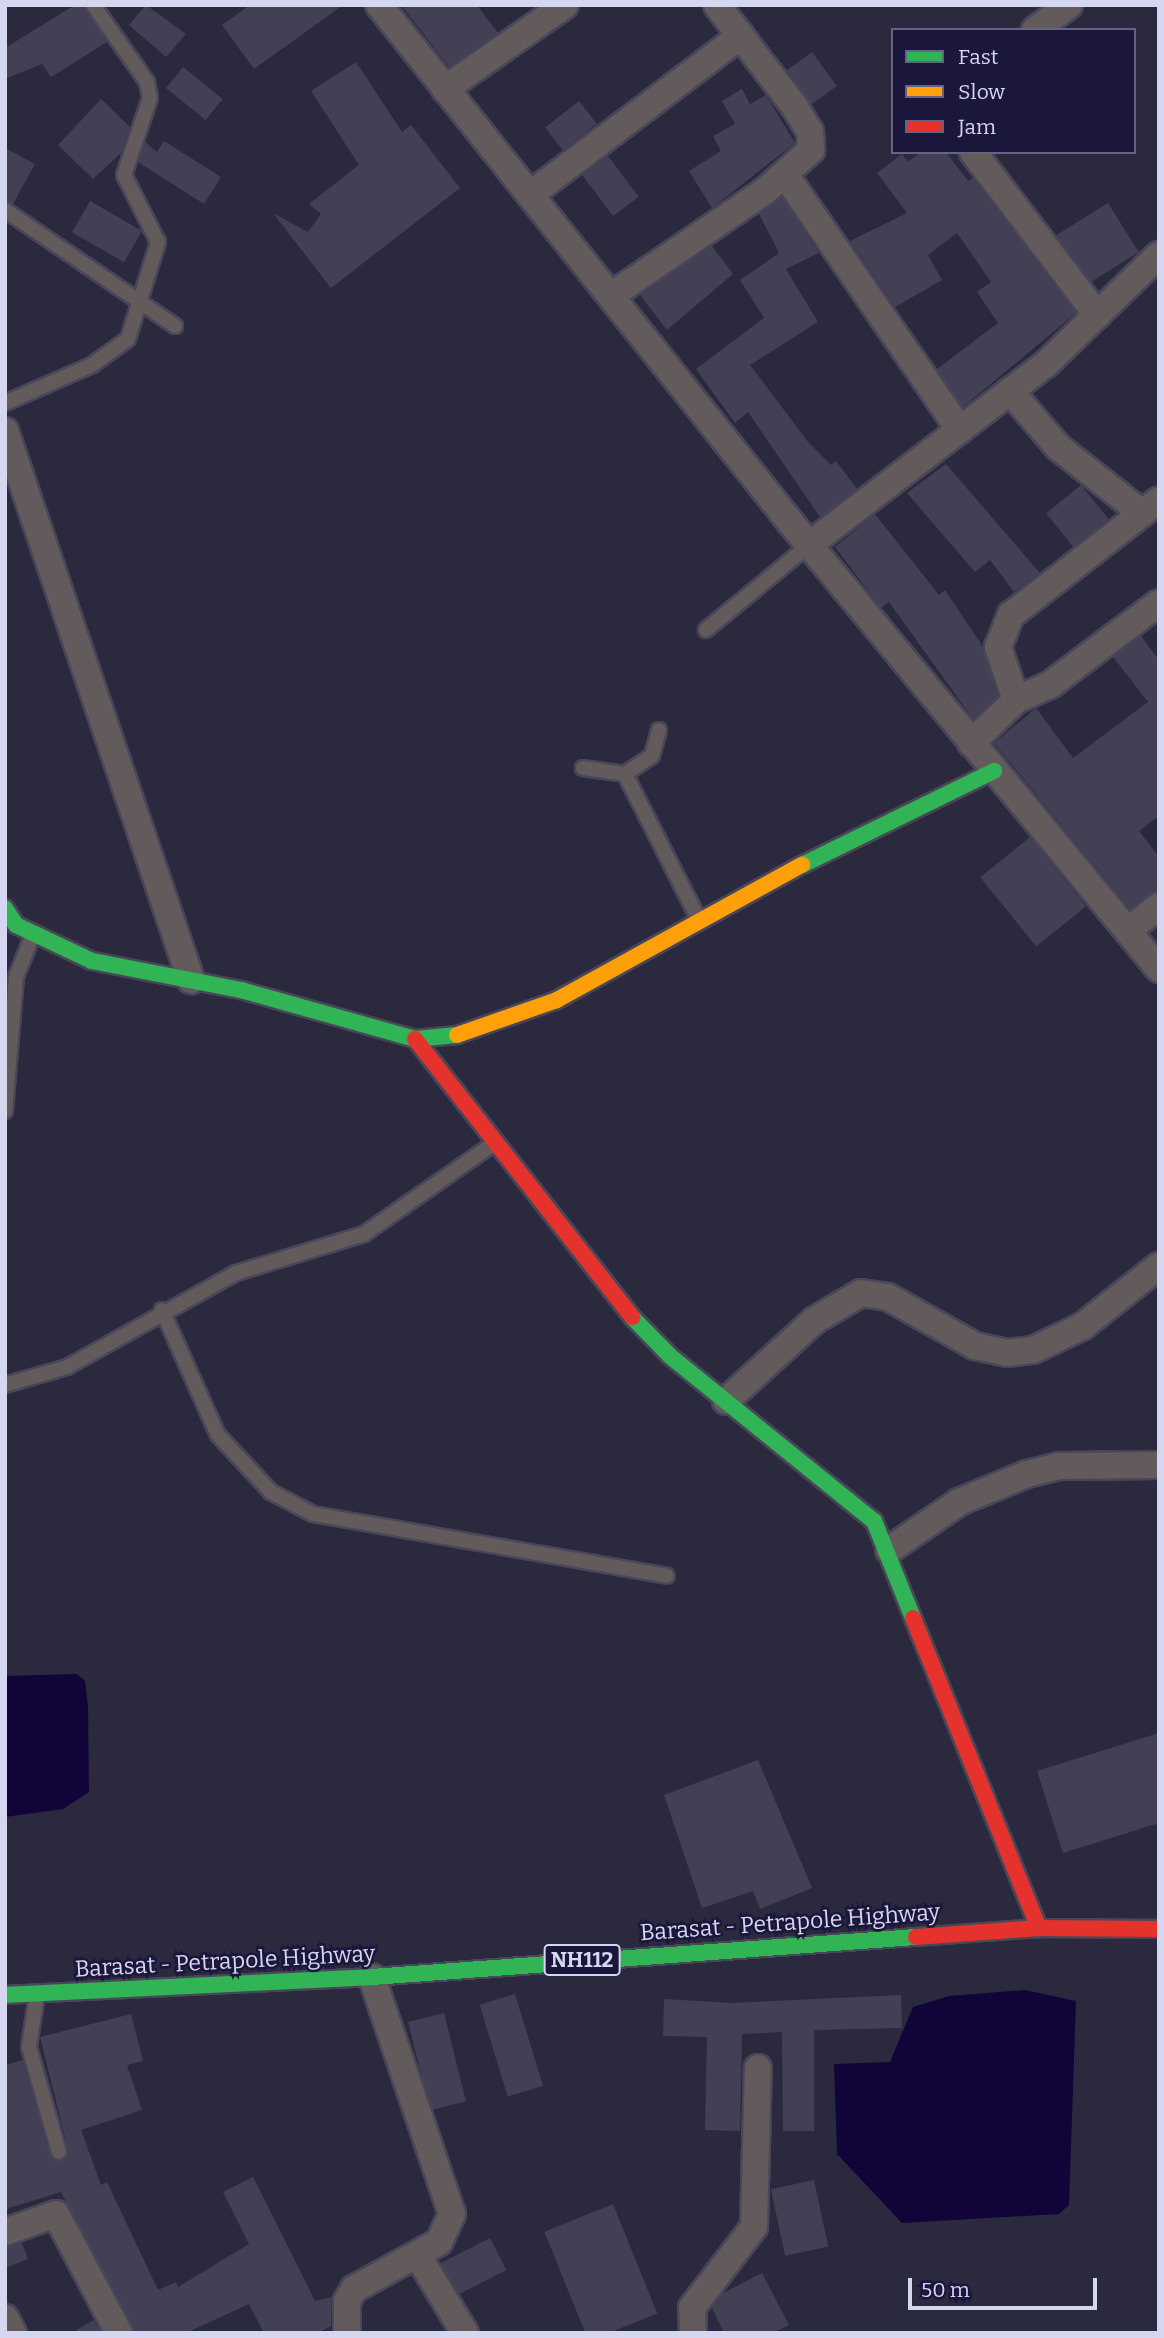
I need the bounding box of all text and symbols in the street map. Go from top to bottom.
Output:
legend [891,28,1136,154]
text: Fast [958,44,998,70]
text: Slow [958,79,1005,105]
text: Jam [958,114,996,140]
street label: Barasat - Petrapole Highway [639,1898,941,1946]
street label: Barasat - Petrapole Highway [74,1939,376,1983]
road number: NH112 [544,1942,620,1978]
scale bar [912,2264,1101,2308]
text: 50 m [921,2277,970,2303]

